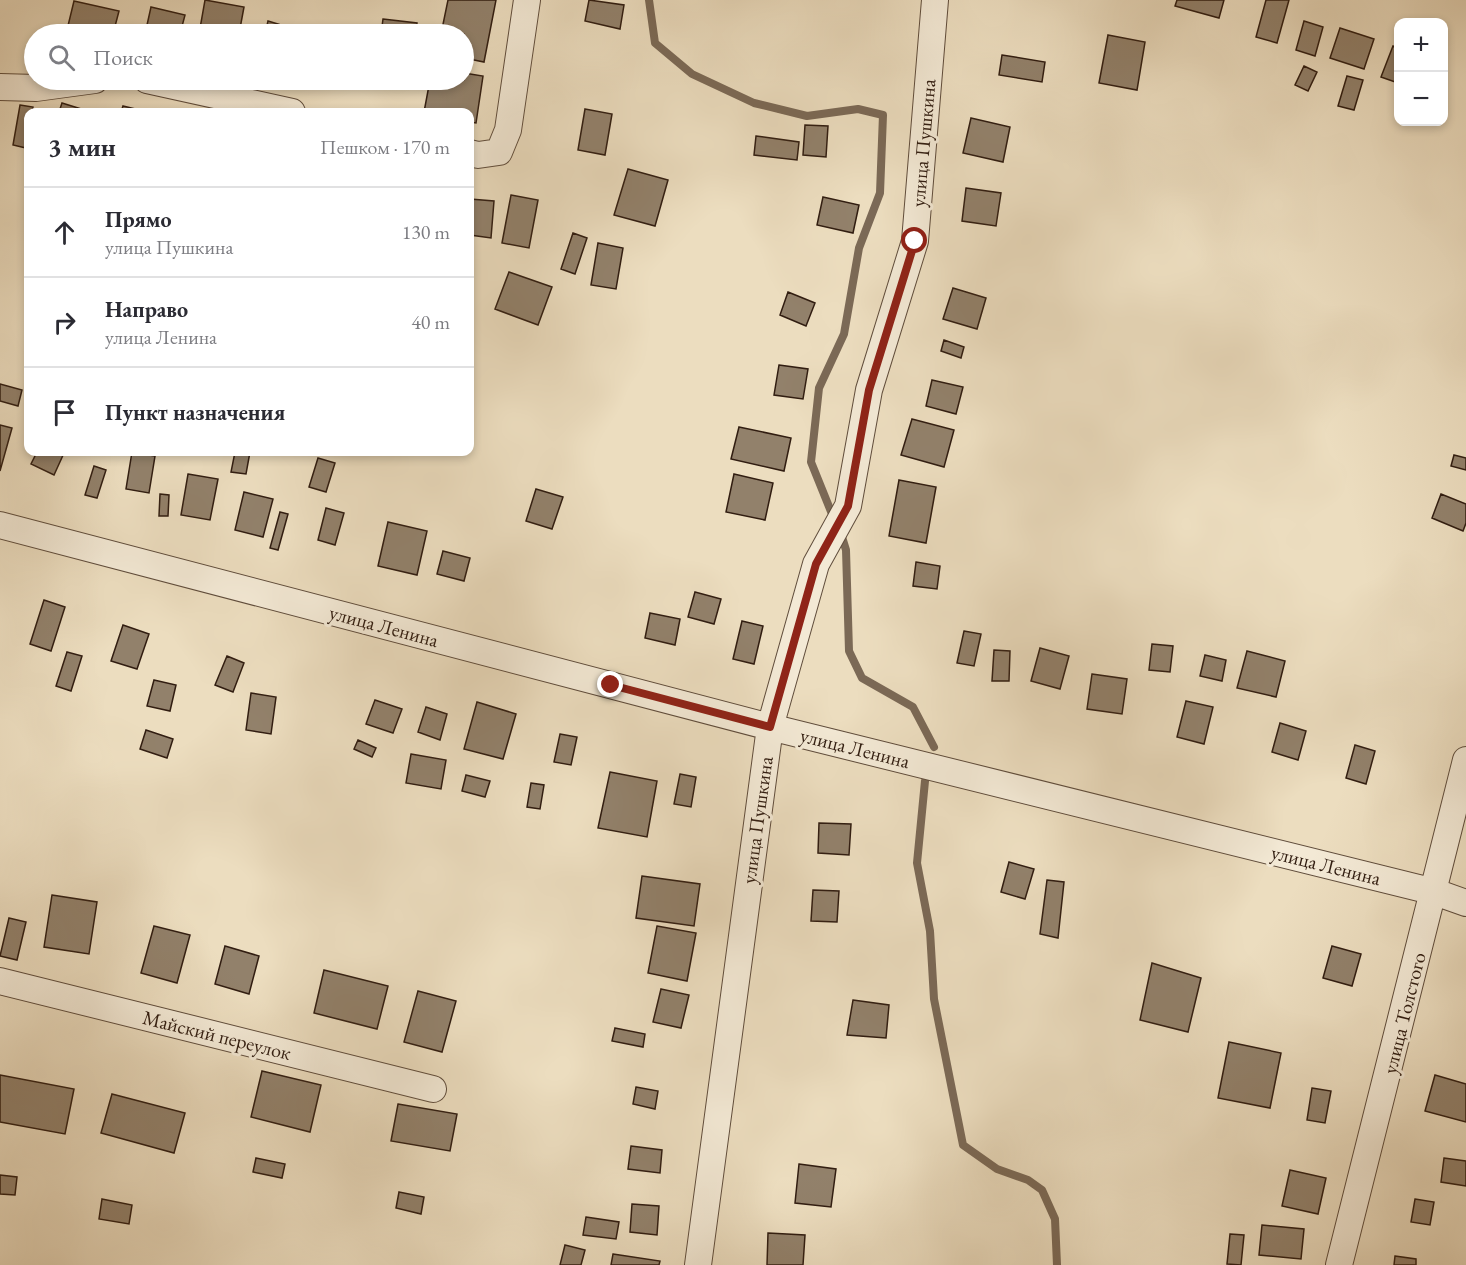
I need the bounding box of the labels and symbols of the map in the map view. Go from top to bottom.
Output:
street label: улица Пушкина [904,78,942,208]
route start [901,227,927,253]
street label: улица Ленина [326,599,442,653]
route end [597,671,623,697]
street label: улица Ленина [797,722,913,774]
street label: улица Пушкина [735,755,779,885]
street label: улица Ленина [1268,839,1384,891]
street label: улица Толстого [1376,949,1432,1076]
street label: Майский переулок [140,1004,294,1066]

